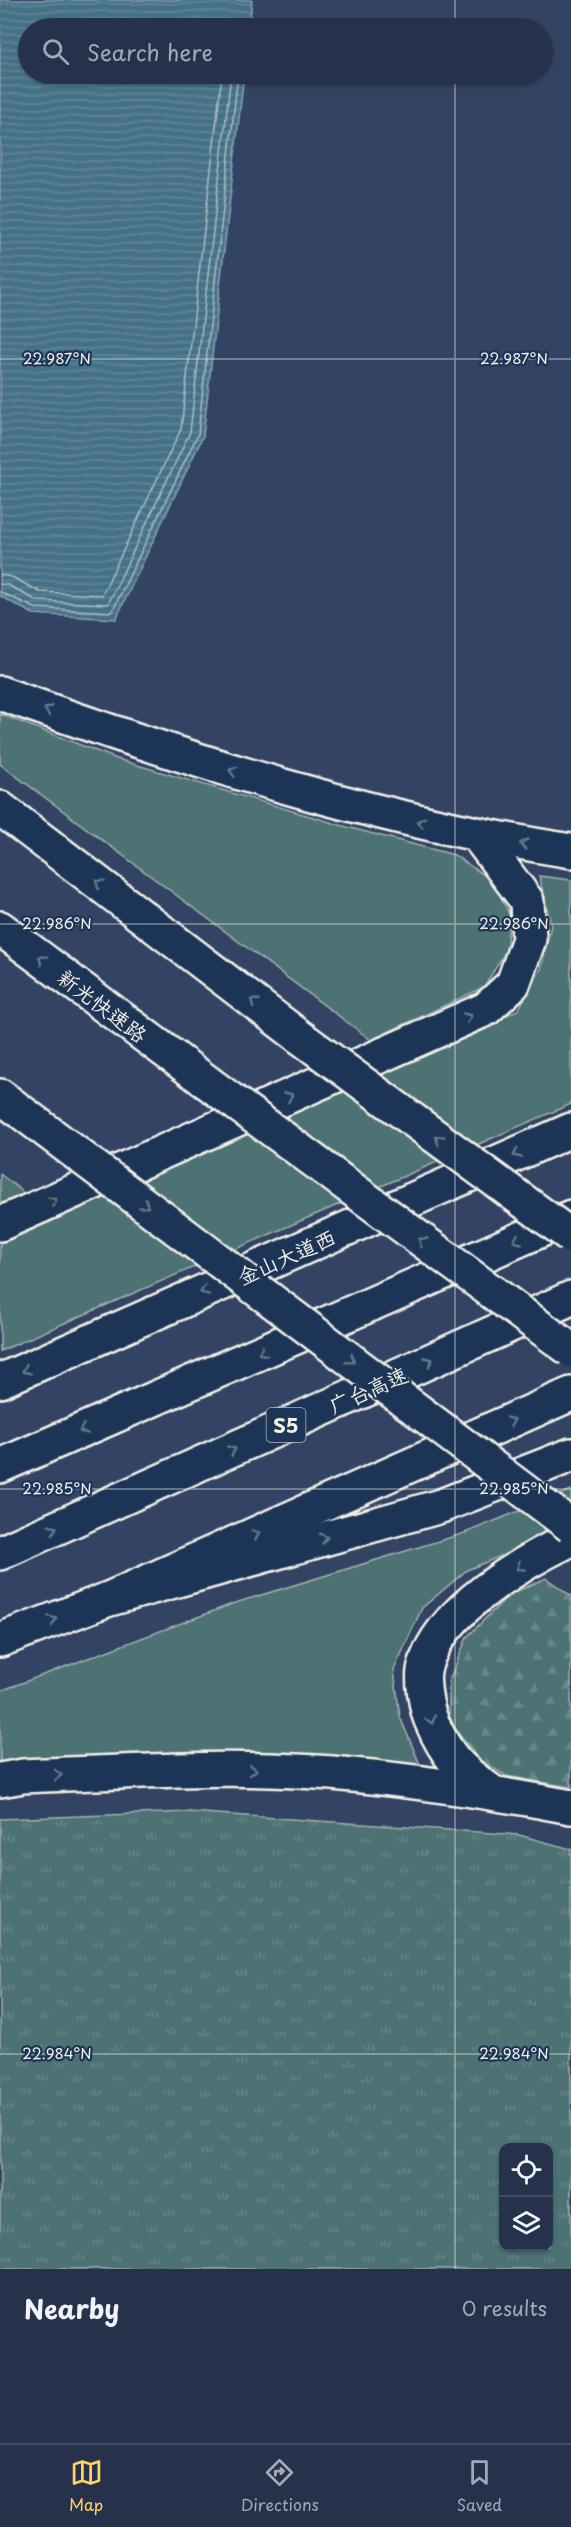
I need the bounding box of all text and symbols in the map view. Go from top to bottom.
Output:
search box [18,18,553,84]
icon: search [39,35,72,68]
text: Search here [87,35,213,68]
text: 22.987°N [23,346,91,369]
text: 22.987°N [480,346,548,369]
one-way arrow [43,704,54,717]
one-way arrow [228,766,239,778]
one-way arrow [416,817,426,830]
one-way arrow [520,838,529,850]
one-way arrow [95,879,106,890]
text: 22.986°N [22,911,92,934]
text: 22.986°N [479,911,549,934]
one-way arrow [37,955,48,966]
street label: 新光快速路 [51,961,155,1049]
one-way arrow [249,998,260,1009]
one-way arrow [461,1012,472,1024]
one-way arrow [283,1091,294,1103]
one-way arrow [435,1136,446,1147]
one-way arrow [513,1147,524,1159]
one-way arrow [47,1196,58,1208]
one-way arrow [138,1197,149,1208]
street label: 金山大道西 [232,1220,340,1292]
one-way arrow [513,1233,524,1245]
one-way arrow [418,1237,429,1248]
one-way arrow [200,1284,211,1296]
one-way arrow [257,1345,268,1357]
one-way arrow [344,1353,355,1364]
street label: 广台高速 [323,1357,413,1421]
one-way arrow [422,1357,433,1369]
one-way arrow [21,1363,32,1375]
road number: S5 [266,1408,306,1442]
one-way arrow [504,1416,515,1428]
one-way arrow [78,1423,89,1435]
one-way arrow [225,1445,236,1457]
text: 22.985°N [22,1476,92,1499]
text: 22.985°N [479,1476,549,1499]
one-way arrow [47,1524,58,1536]
one-way arrow [249,1529,260,1541]
one-way arrow [318,1533,329,1545]
one-way arrow [515,1559,526,1570]
one-way arrow [47,1614,58,1627]
one-way arrow [424,1713,436,1724]
one-way arrow [249,1764,258,1777]
one-way arrow [54,1768,63,1781]
text: 22.984°N [22,2041,92,2064]
text: 22.984°N [479,2041,549,2064]
map controls [499,2143,553,2251]
button: locate [499,2143,553,2197]
button: layers [499,2197,553,2251]
text: Nearby [24,2289,119,2328]
text: 0 results [462,2293,547,2323]
tab: Map [69,2456,103,2516]
tab: Directions [241,2456,319,2516]
tab: Saved [457,2456,502,2516]

